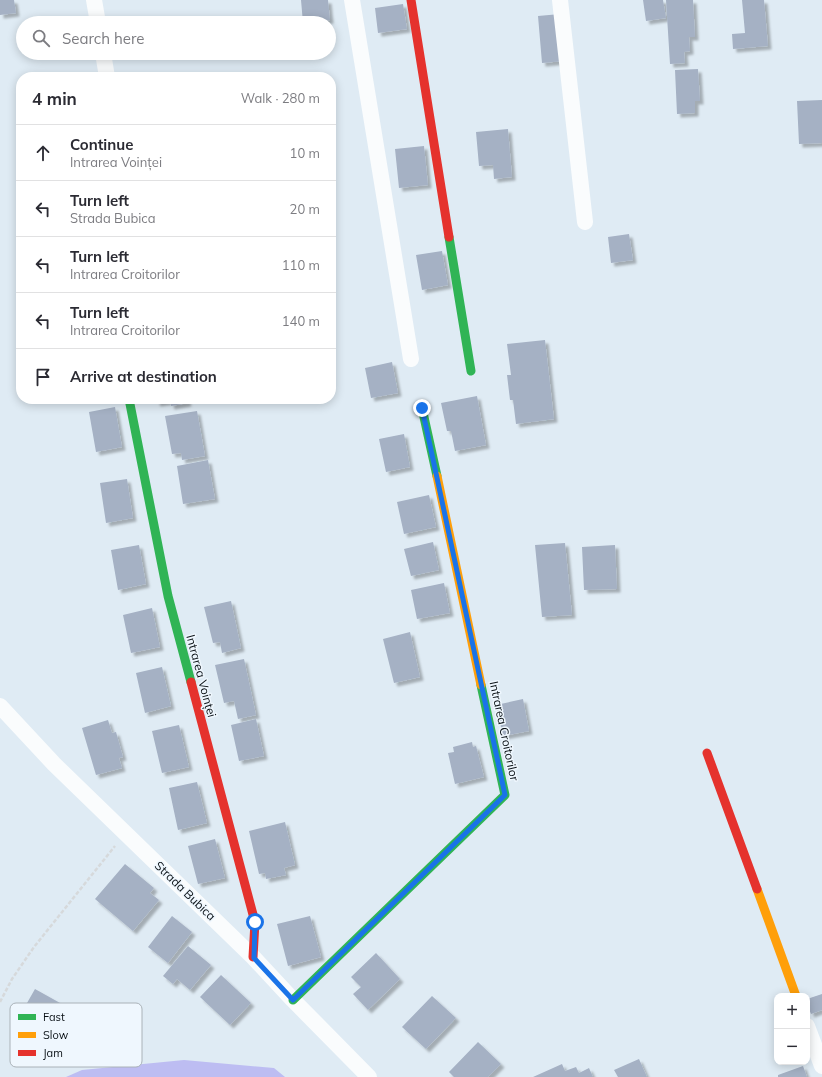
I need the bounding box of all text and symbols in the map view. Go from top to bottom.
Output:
search box [16,16,336,60]
icon: search [30,27,52,49]
text: Search here [62,29,144,48]
text: 4 min [32,88,77,109]
text: Walk · 280 m [241,90,320,106]
text: Continue [70,135,133,154]
icon: ahead [32,142,54,164]
text: 10 m [290,145,320,161]
text: Intrarea Voinței [70,154,162,170]
text: Turn left [70,191,129,210]
icon: left [32,198,54,220]
text: 20 m [290,201,320,217]
text: Strada Bubica [70,210,156,226]
text: Turn left [70,247,129,266]
icon: left [32,254,54,276]
text: 110 m [282,257,320,273]
text: Intrarea Croitorilor [70,266,180,282]
text: Turn left [70,303,129,322]
icon: left [32,310,54,332]
text: 140 m [282,313,320,329]
text: Intrarea Croitorilor [70,322,180,338]
icon: arrive [32,366,54,388]
text: Arrive at destination [70,367,217,386]
route end [413,399,431,417]
street label: Intrarea Voinței [182,633,220,719]
street label: Intrarea Croitorilor [487,680,523,783]
street label: Strada Bubica [152,858,219,923]
route start [246,913,264,931]
map controls [774,993,810,1065]
button: + [774,993,810,1029]
legend [10,1003,142,1067]
text: Fast [43,1010,65,1024]
text: Slow [43,1028,69,1042]
button: − [774,1029,810,1065]
text: Jam [43,1046,63,1060]

